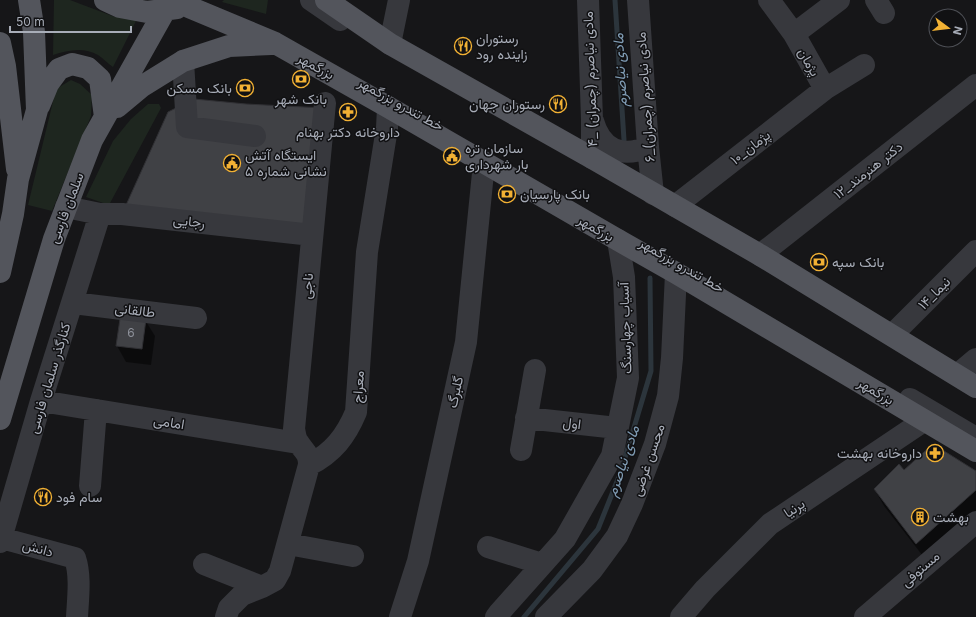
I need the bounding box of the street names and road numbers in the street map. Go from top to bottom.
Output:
street label: ۴_ مادی نیاصرم (چمران) [579,11,602,147]
street label: ۶_مادی نیاصرم (چمران) [631,31,660,163]
street label: پژمان [793,45,824,80]
street label: بزرگمهر [294,48,338,83]
street label: خط تندرو بزرگمهر [354,73,447,135]
street label: ۱۰_پژمان [726,126,774,169]
street label: ۱۲_دکتر هنرمند [830,137,907,203]
street label: سلمان فارسی [44,170,88,246]
street label: رجایی [172,210,206,232]
street label: بزرگمهر [574,210,618,246]
street label: خط تندرو بزرگمهر [635,233,728,297]
street label: ناجی [297,272,317,300]
street label: ۱۴_نیما [914,273,954,313]
street label: آسیاب چهارسنگ [614,280,637,374]
street label: طالقانی [114,299,156,321]
street label: کنارگذر سلمان فارسی [24,320,74,436]
street label: معراج [348,370,370,404]
street label: بزرگمهر [854,373,898,409]
street label: گلبرگ [443,375,467,409]
street label: امامی [152,411,186,433]
street label: اول [562,413,582,434]
street label: محسن غرضی [627,421,669,499]
street label: پرنیا [780,494,809,522]
street label: دانش [21,535,56,561]
street label: مستوفی [897,547,943,591]

